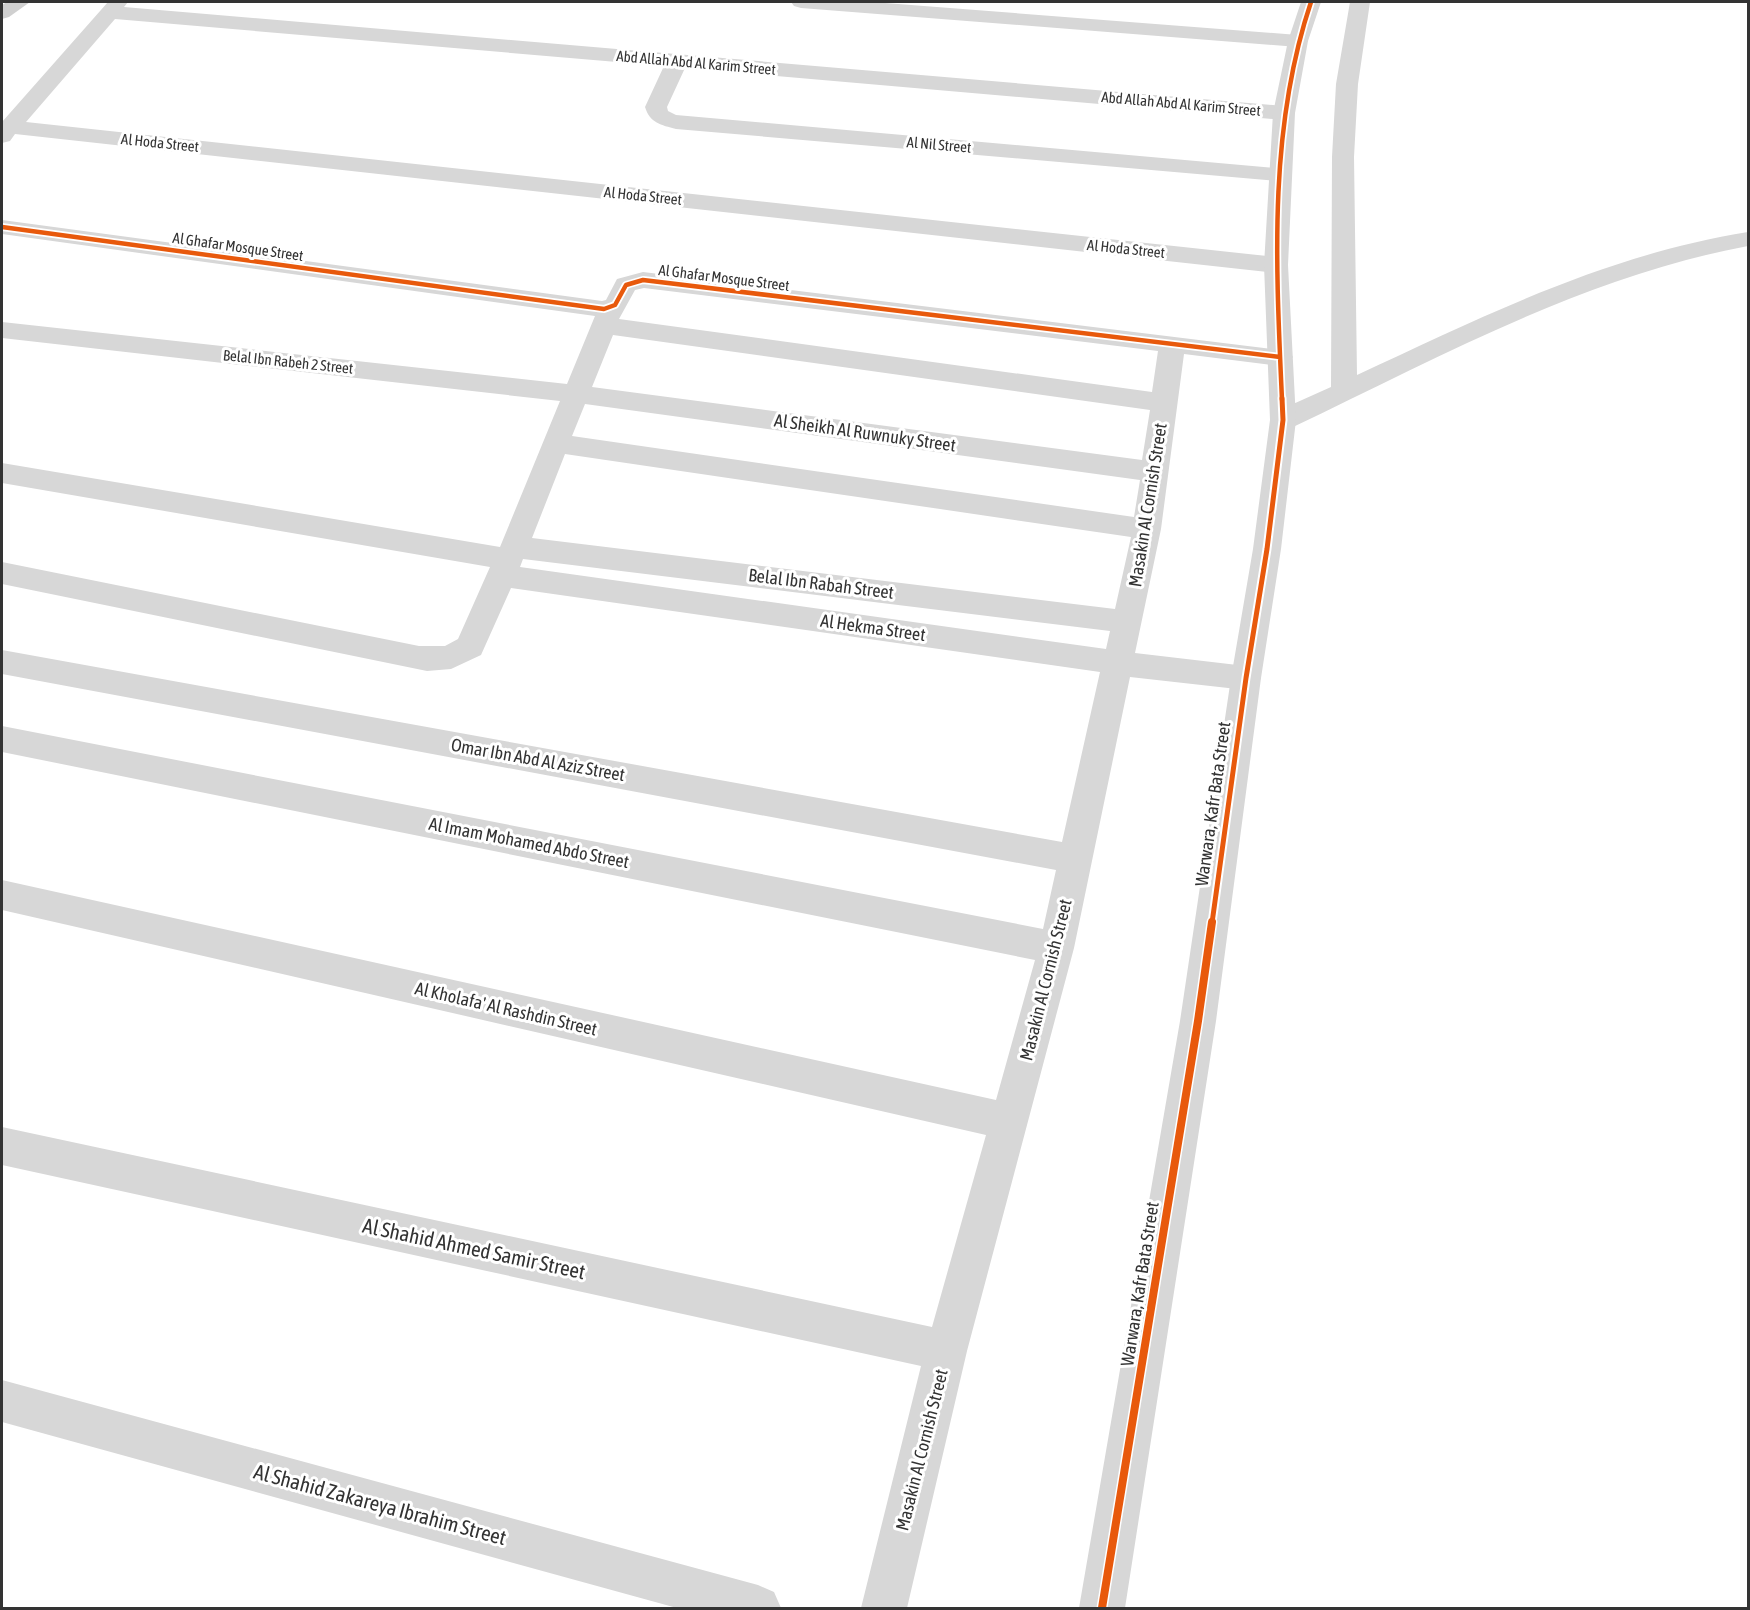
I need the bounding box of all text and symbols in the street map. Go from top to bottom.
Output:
street label: Abd Allah Abd Al Karim Street [616,47,776,78]
street label: Abd Allah Abd Al Karim Street [1101,88,1261,119]
street label: Al Hoda Street [120,130,200,155]
street label: Al Nil Street [906,133,972,156]
street label: Al Hoda Street [603,183,683,208]
street label: Al Ghafar Mosque Street [172,229,304,264]
street label: Al Hoda Street [1086,236,1166,261]
street label: Al Ghafar Mosque Street [658,261,790,294]
street label: Belal Ibn Rabeh 2 Street [222,346,354,377]
street label: Al Sheikh Al Ruwnuky Street [773,409,957,456]
street label: Masakin Al Cornish Street [1124,421,1171,588]
street label: Belal Ibn Rabah Street [747,564,895,603]
street label: Al Hekma Street [819,610,927,645]
street label: Warwara, Kafr Bata Street [1191,720,1234,888]
street label: Omar Ibn Abd Al Aziz Street [449,734,627,785]
street label: Al Imam Mohamed Abdo Street [427,813,631,872]
street label: Masakin Al Cornish Street [1015,897,1076,1063]
street label: Al Kholafa' Al Rashdin Street [413,977,599,1040]
street label: Warwara, Kafr Bata Street [1116,1200,1163,1368]
street label: Al Shahid Ahmed Samir Street [361,1213,588,1283]
street label: Masakin Al Cornish Street [891,1367,952,1533]
street label: Al Shahid Zakareya Ibrahim Street [252,1459,509,1549]

